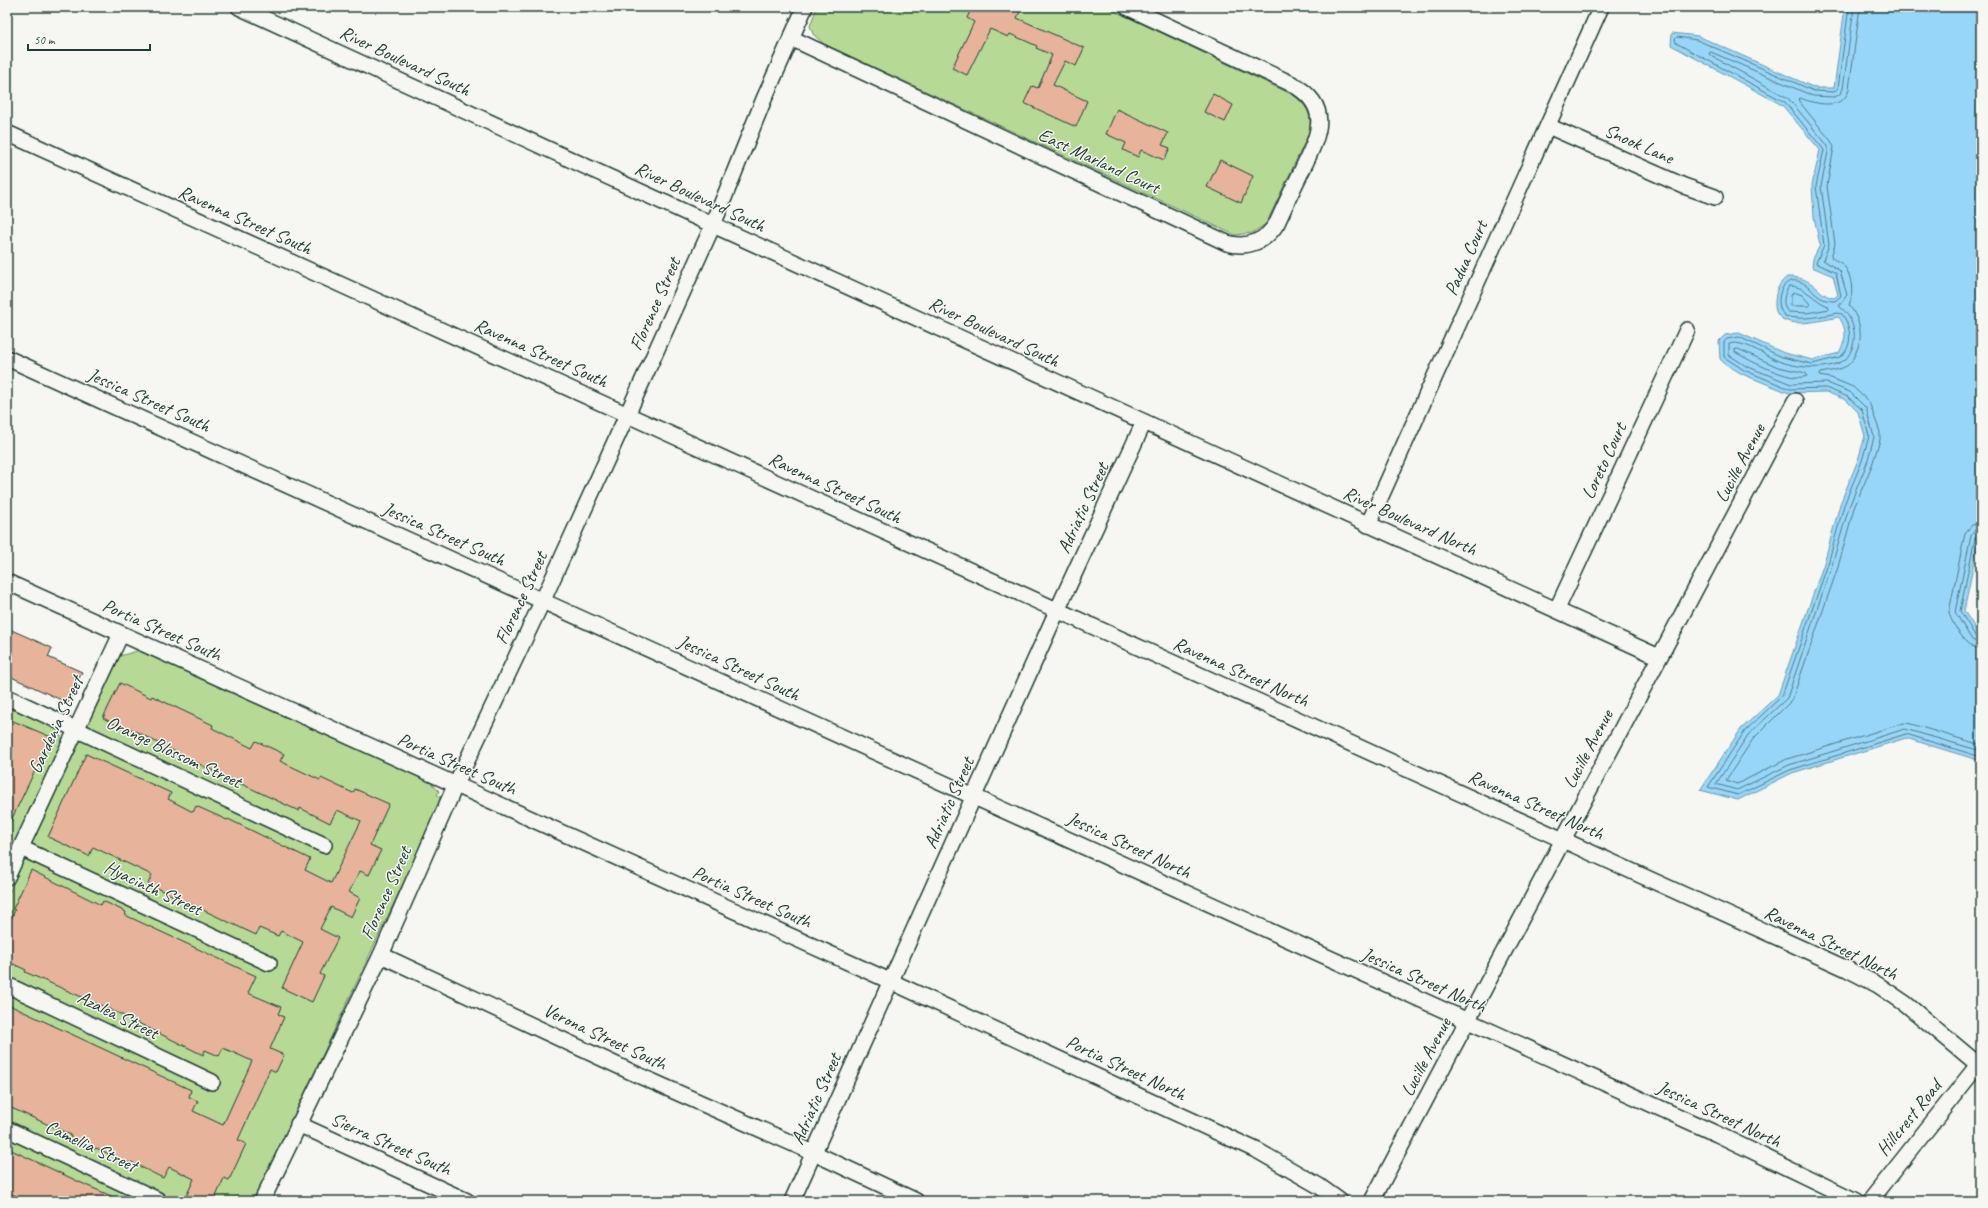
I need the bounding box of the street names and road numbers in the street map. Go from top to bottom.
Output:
street label: River Boulevard South [336,20,475,102]
street label: Snook Lane [1601,118,1679,171]
street label: East Marland Court [1034,122,1165,200]
street label: River Boulevard South [631,156,770,238]
street label: Ravenna Street South [174,180,317,261]
street label: Padua Court [1439,215,1494,299]
street label: Florence Street [624,252,687,354]
street label: River Boulevard South [925,291,1064,373]
street label: Ravenna Street South [470,313,613,394]
street label: Jessica Street South [83,362,215,438]
street label: Loreto Court [1576,418,1633,503]
street label: Lucille Avenue [1709,418,1772,506]
street label: Ravenna Street South [765,447,906,530]
street label: Adriatic Street [1052,457,1115,557]
street label: River Boulevard North [1340,481,1481,561]
street label: Jessica Street South [378,496,510,572]
street label: Florence Street [489,547,554,648]
street label: Portia Street South [99,593,226,667]
street label: Jessica Street South [673,629,805,707]
street label: Ravenna Street North [1170,631,1313,713]
street label: Gardenia Street [23,670,90,777]
street label: Lucille Avenue [1557,704,1620,792]
street label: Orange Blossom Street [103,710,247,795]
street label: Portia Street South [394,727,521,801]
street label: Adriatic Street [918,752,980,852]
street label: Ravenna Street North [1465,764,1608,846]
street label: Jessica Street North [1062,805,1195,884]
street label: Florence Street [355,841,418,943]
street label: Hyacinth Street [100,855,207,922]
street label: Portia Street South [689,860,816,934]
street label: Ravenna Street North [1760,900,1902,986]
street label: Jessica Street North [1357,941,1490,1018]
street label: Azalea Street [74,985,164,1046]
street label: Verona Street South [540,998,671,1076]
street label: Lucille Avenue [1395,1012,1458,1100]
street label: Portia Street North [1062,1030,1191,1107]
street label: Adriatic Street [785,1048,847,1148]
street label: Hillcrest Road [1871,1072,1949,1161]
street label: Jessica Street North [1652,1074,1785,1153]
street label: Sierra Street South [327,1107,456,1182]
street label: Camellia Street [41,1114,143,1179]

